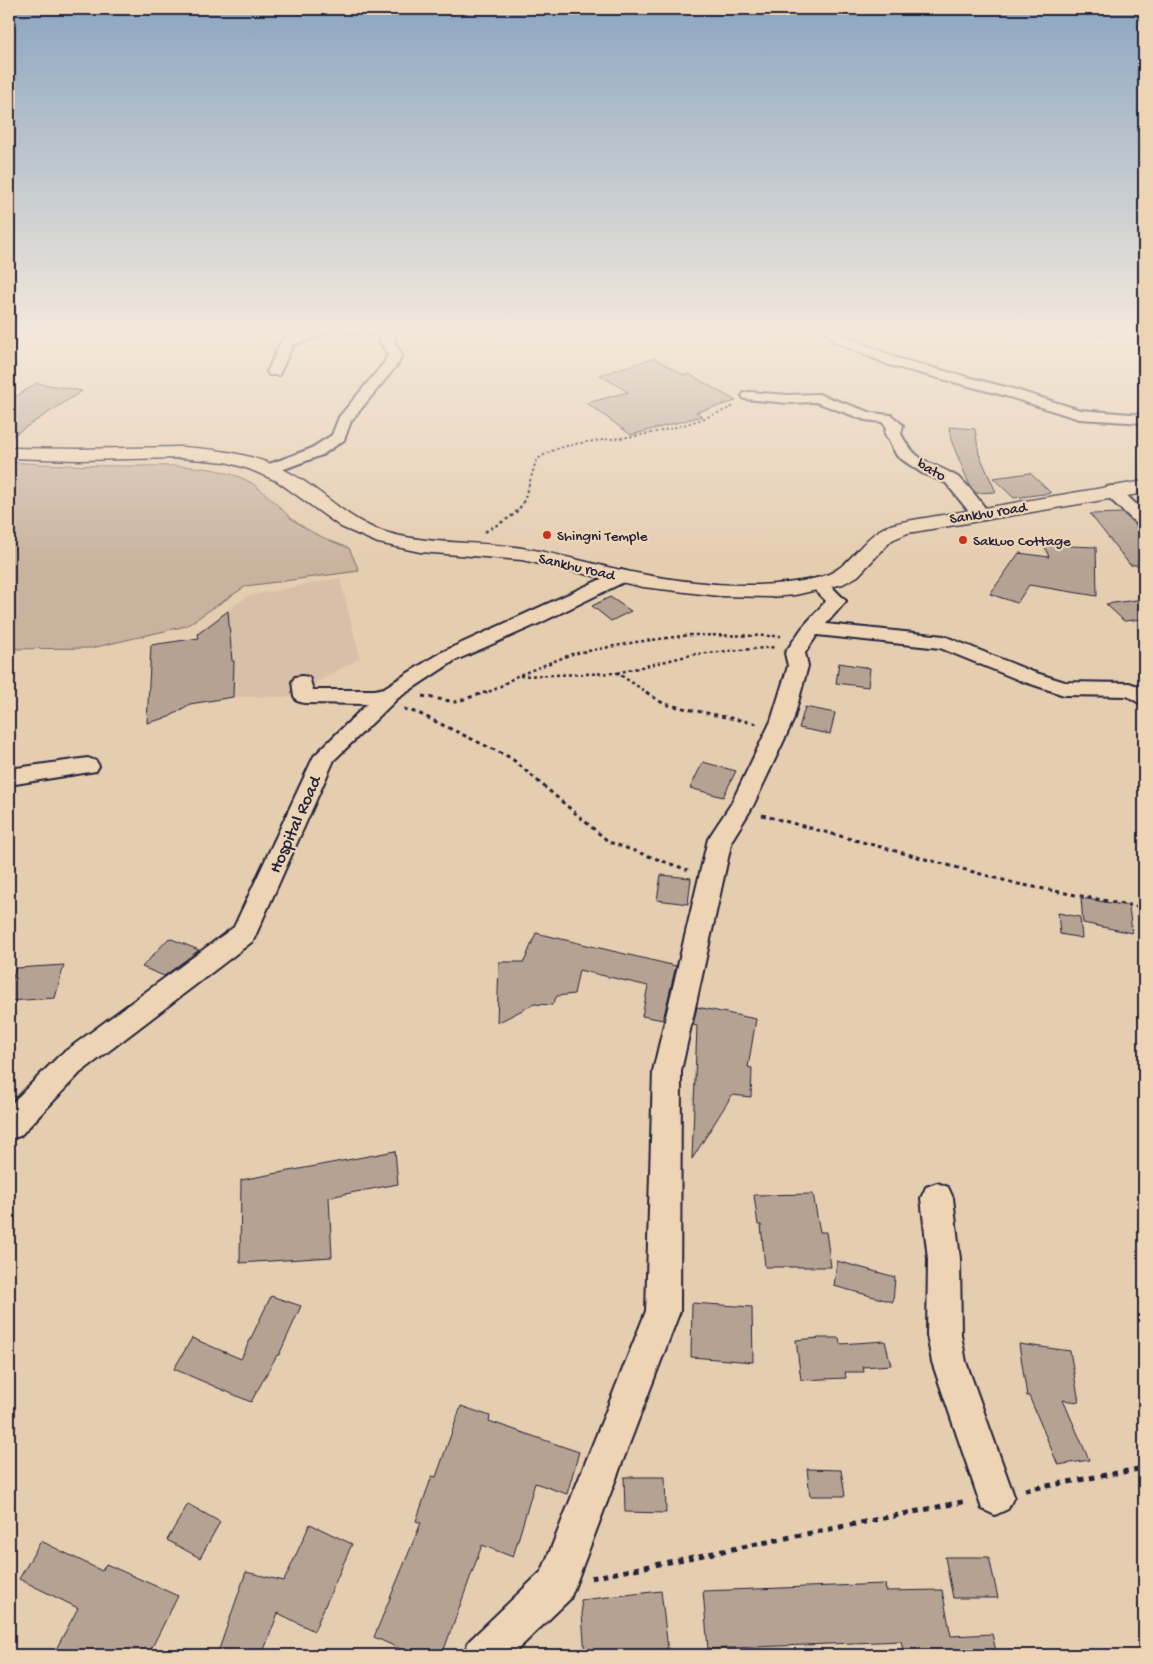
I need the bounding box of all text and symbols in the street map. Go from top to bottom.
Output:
street label: bato [913,456,949,486]
street label: Sankhu road [948,499,1029,529]
place label: Shingni Temple [557,528,648,546]
marker: Shingni Temple [541,529,553,541]
place label: Sakwo Cottage [973,533,1071,551]
marker: Sakwo Cottage [957,534,969,546]
street label: Sankhu road [537,550,618,586]
street label: Hospital Road [266,772,328,877]

